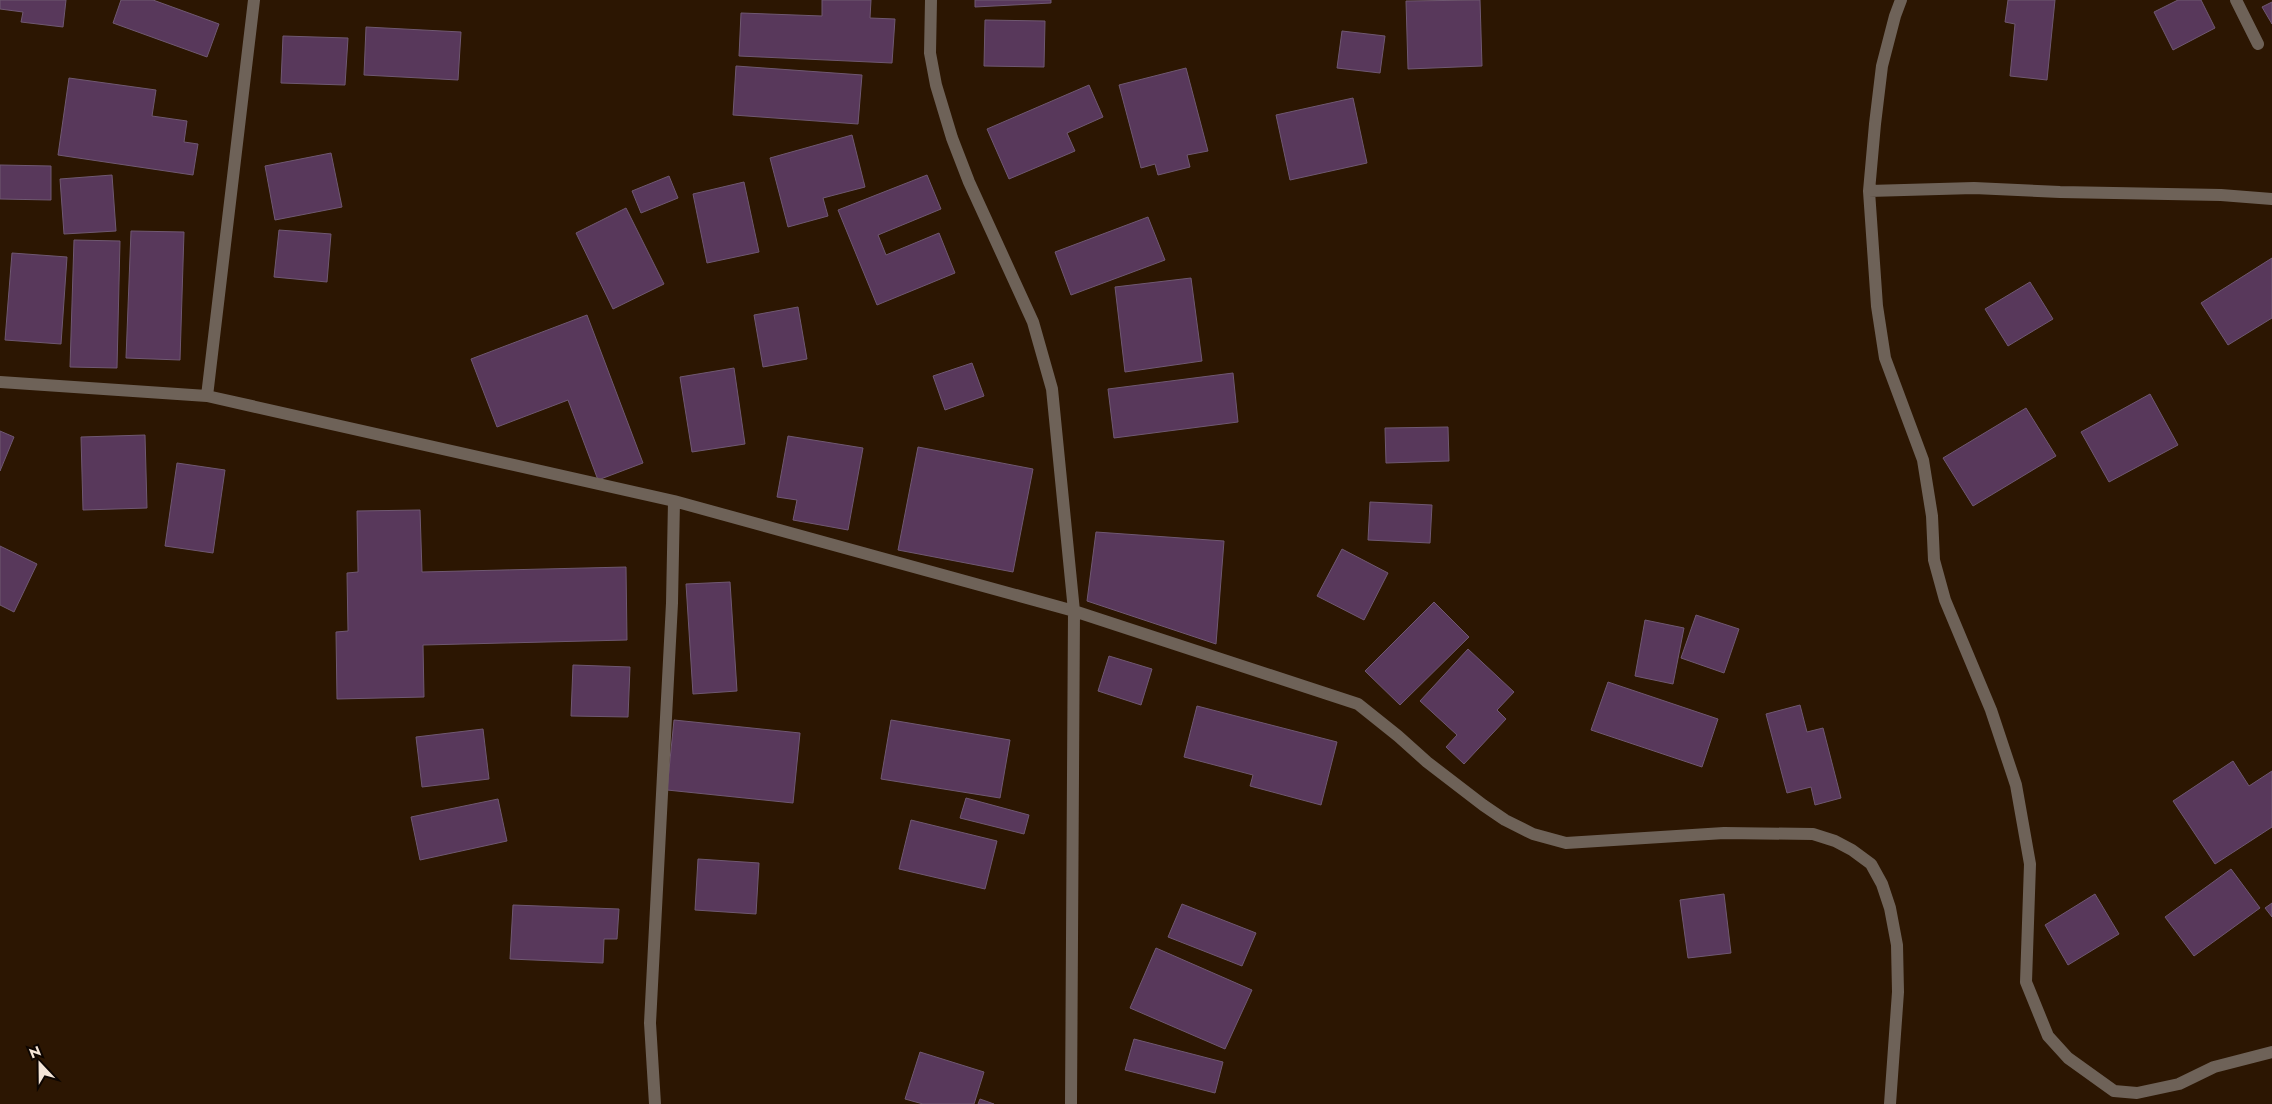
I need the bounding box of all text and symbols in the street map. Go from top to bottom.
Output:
north arrow [15,1039,65,1089]
text: N [26,1041,44,1063]

